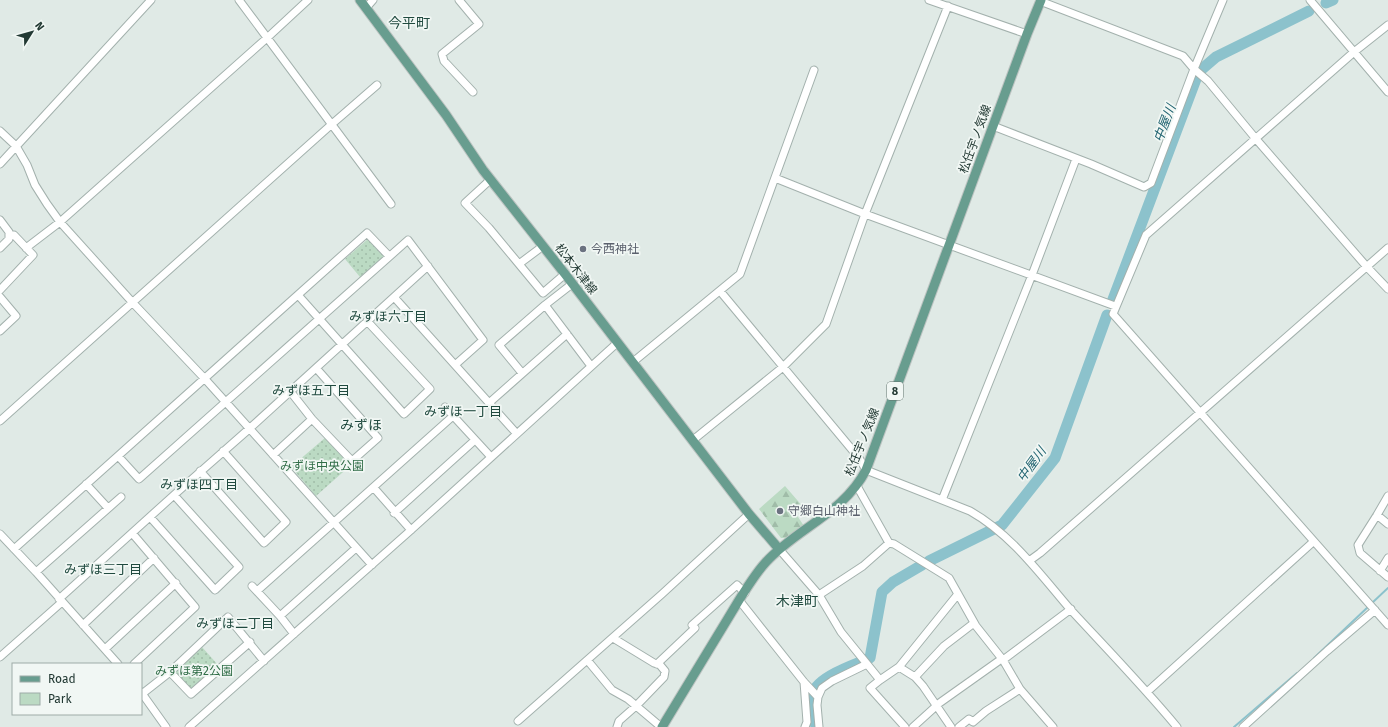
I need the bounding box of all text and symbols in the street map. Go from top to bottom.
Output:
north arrow [12,12,52,52]
district label: 今平町 [388,15,430,32]
text: N [32,19,47,33]
water label: 中屋川 [1150,100,1179,144]
street label: 松任宇ノ気線 [956,103,994,175]
street label: 松本木津線 [552,241,600,297]
place label: 今西神社 [591,242,639,256]
marker: 今西神社 [578,244,588,254]
district label: みずほ六丁目 [349,309,427,324]
road number: 8 [887,382,903,400]
district label: みずほ五丁目 [272,383,350,398]
district label: みずほ一丁目 [424,404,502,419]
street label: 松任宇ノ気線 [842,406,882,478]
district label: みずほ [340,417,382,434]
water label: 中屋川 [1014,442,1050,484]
park label: みずほ中央公園 [280,459,364,473]
district label: みずほ四丁目 [160,477,238,492]
place label: 守郷白山神社 [788,504,860,518]
marker: 守郷白山神社 [775,506,785,516]
district label: みずほ三丁目 [64,562,142,577]
district label: 木津町 [776,593,818,610]
district label: みずほ二丁目 [196,616,274,631]
legend [12,663,142,715]
park label: みずほ第2公園 [155,664,233,678]
text: Road [48,672,76,686]
text: Park [48,692,72,706]

